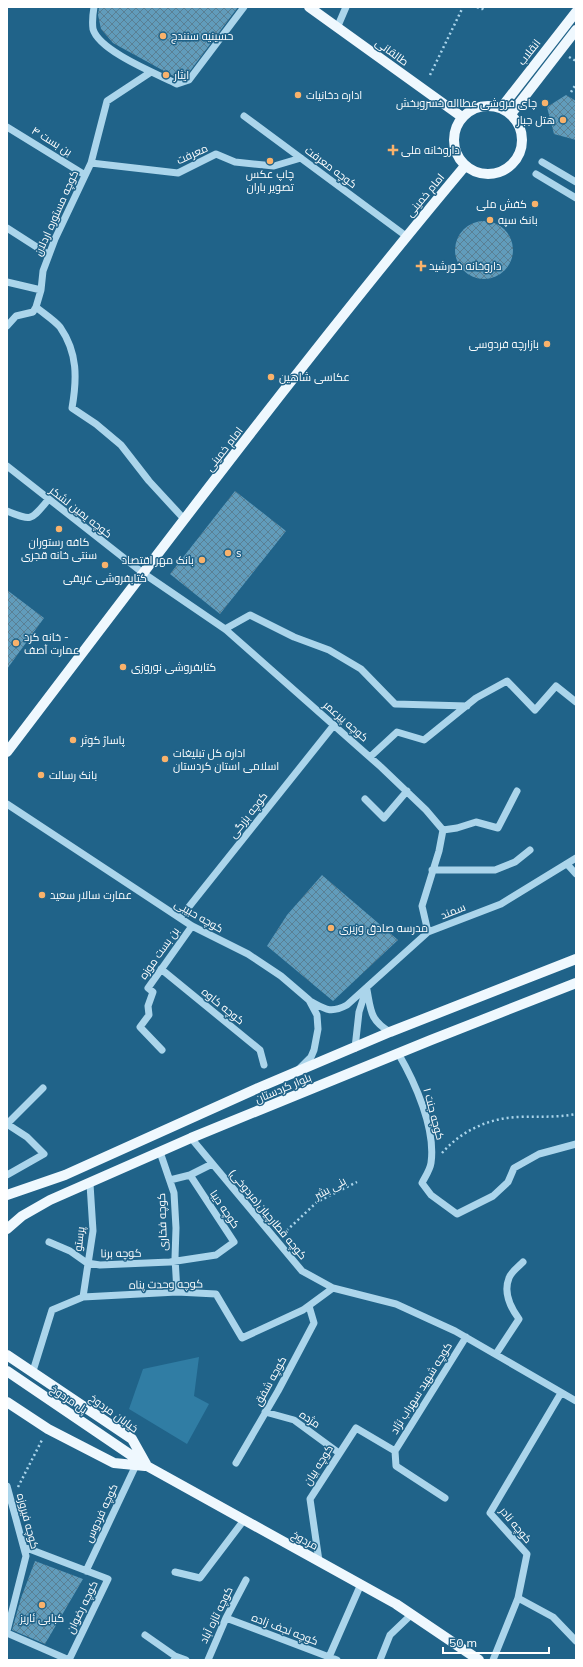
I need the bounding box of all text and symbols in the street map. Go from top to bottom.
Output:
place label: حسینیه سنندج [171,29,233,44]
marker: حسینیه سنندج [158,31,168,41]
street label: طالقانی [373,35,411,69]
street label: انقلاب [515,36,543,68]
place label: ایثار [173,68,189,82]
marker: ایثار [161,70,171,80]
place label: اداره دخانیات [306,88,362,102]
marker: اداره دخانیات [293,90,303,100]
place label: چای فروشی عطااله خسروبخش [396,96,537,110]
marker: چای فروشی عطااله خسروبخش [540,98,550,108]
place label: هتل جبار [516,113,555,127]
marker: هتل جبار [558,115,568,125]
street label: بن بست ۴ [29,123,75,159]
street label: معرفت [174,141,210,167]
street label: کوچه معرفت [302,143,360,191]
place label: داروخانه ملی [401,143,460,157]
marker: داروخانه ملی [388,145,398,155]
marker: چاپ عکس تصویر باران [265,156,275,166]
place label: چاپ عکس تصویر باران [246,167,294,194]
street label: کوچه مستوره اردلان [31,168,81,258]
street label: امام خمینی [403,170,448,220]
place label: کفش ملی [476,197,527,211]
marker: کفش ملی [530,199,540,209]
place label: بانک سپه [498,213,538,227]
marker: بانک سپه [485,215,495,225]
place label: داروخانه خورشید [429,259,501,273]
marker: داروخانه خورشید [416,261,426,271]
place label: بازارچه فردوسی [469,337,539,351]
marker: بازارچه فردوسی [542,339,552,349]
place label: عکاسی شاهین [279,370,350,384]
marker: عکاسی شاهین [266,372,276,382]
street label: امام خمینی [202,424,247,475]
street label: کوچه یمین لشکر [46,483,115,541]
marker: کافه رستوران سنتی خانه قجری [54,524,64,534]
place label: کافه رستوران سنتی خانه قجری [21,535,97,562]
place label: s [236,546,241,560]
marker: s [223,548,233,558]
place label: بانک مهر اقتصاد [122,553,194,567]
marker: بانک مهر اقتصاد [197,555,207,565]
marker: کتابفروشی غریقی [100,560,110,570]
place label: کتابفروشی غریقی [63,571,147,585]
place label: خانه کرد - عمارت آصف [24,630,79,657]
marker: خانه کرد - عمارت آصف [11,638,21,648]
place label: کتابفروشی نوروزی [131,660,216,674]
marker: کتابفروشی نوروزی [118,662,128,672]
street label: کوچه پیرعمر [320,697,372,744]
place label: پاساژ کوثر [80,733,125,747]
marker: پاساژ کوثر [68,735,78,745]
place label: اداره کل تبلیغات اسلامی استان کردستان [173,746,279,773]
marker: اداره کل تبلیغات اسلامی استان کردستان [160,754,170,764]
place label: بانک رسالت [49,768,97,782]
marker: بانک رسالت [36,770,46,780]
street label: کوچه بزرگی [226,789,270,841]
place label: عمارت سالار سعید [50,888,132,902]
marker: عمارت سالار سعید [37,890,47,900]
street label: کوچه حبیبی [172,896,226,936]
street label: سمند [438,900,468,922]
place label: مدرسه صادق وزیری [339,921,428,935]
marker: مدرسه صادق وزیری [326,923,336,933]
street label: بن بست موزه [136,924,182,982]
street label: کوچه کاوه [199,984,247,1028]
street label: بلوار کردستان [253,1070,313,1106]
street label: کوچه جنت ۱ [420,1087,448,1142]
street label: کوچه قطارچیان(مردوخی) [226,1166,310,1262]
street label: بنی بشر [311,1174,348,1203]
street label: کوچه دیبا [207,1187,243,1231]
street label: کوچه فخاری [154,1193,170,1251]
street label: پرستو [71,1226,87,1252]
street label: کوچه برنا [100,1246,142,1260]
street label: کوچه وحدت پناه [129,1276,203,1292]
street label: کوچه شهید سهراب نژاد [387,1339,455,1436]
street label: کوچه شفق [251,1354,289,1408]
street label: پل مردوخ [47,1382,90,1417]
street label: خیابان مردوخ [86,1391,141,1436]
street label: مژده [297,1407,323,1431]
street label: کوچه بیان [300,1442,336,1488]
street label: کوچه فردوس [81,1481,121,1545]
street label: کوچه فیروزه [14,1492,42,1551]
street label: کوچه نادر [496,1503,535,1546]
street label: مردوخ [289,1527,321,1554]
street label: کوچه رضوان [63,1578,101,1636]
street label: کوچه تازه آباد [196,1584,236,1646]
marker: کبابی ئاریز [37,1600,47,1610]
street label: کوچه نجف زاده [250,1610,320,1648]
place label: کبابی ئاریز [19,1611,64,1625]
scale bar [443,1629,549,1655]
text: 50 m [449,1635,477,1650]

